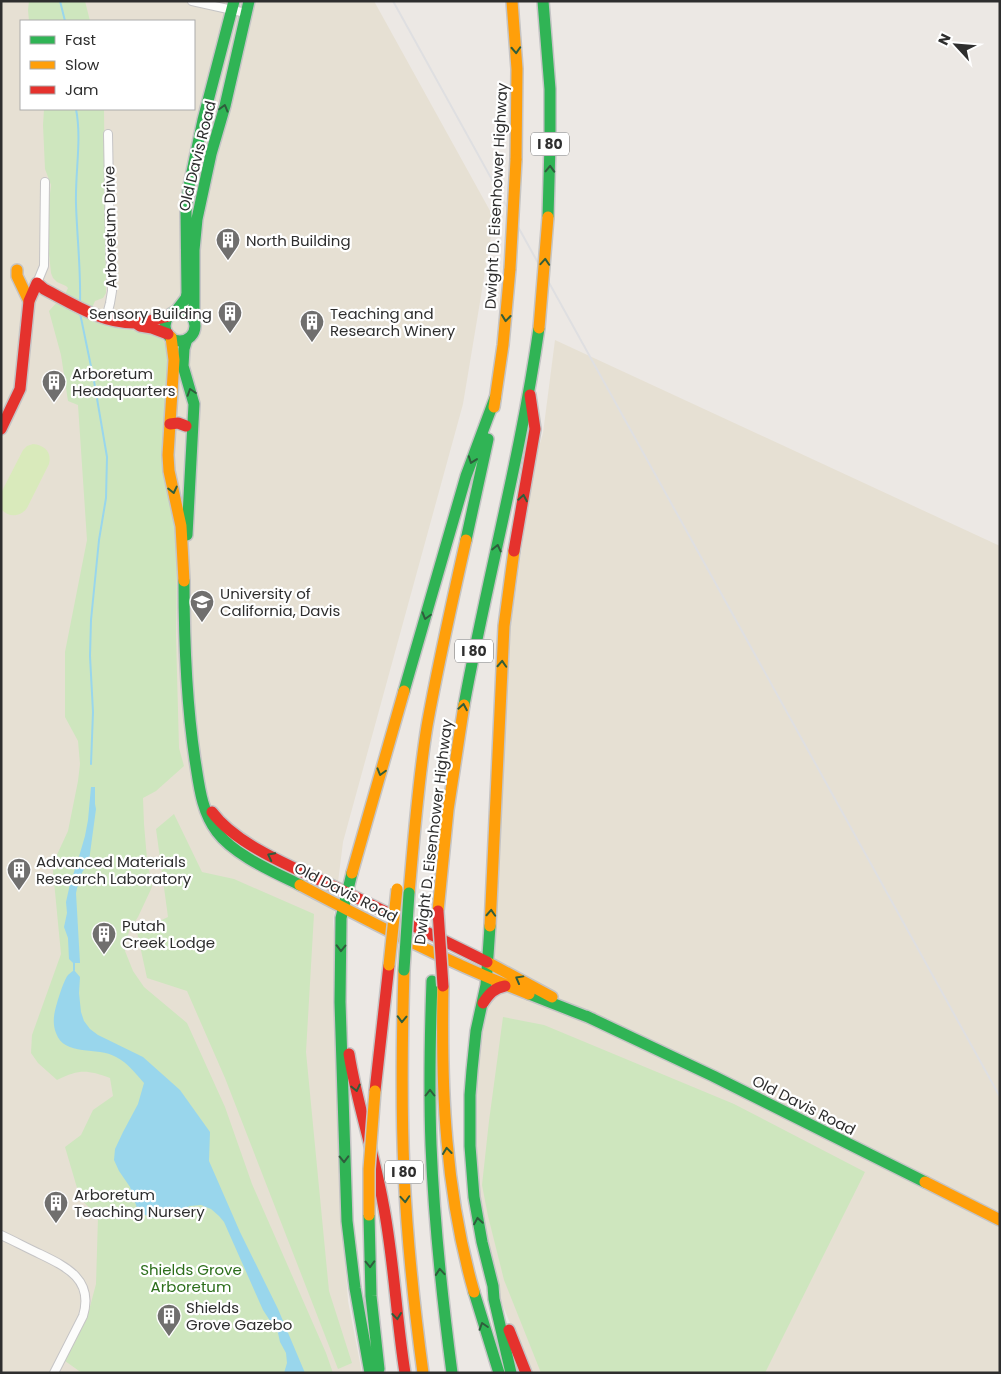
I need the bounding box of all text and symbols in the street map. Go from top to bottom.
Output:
legend [20,20,195,110]
north arrow [931,20,981,70]
text: Fast [65,29,96,50]
text: N [933,30,956,48]
one-way arrow [510,46,521,54]
text: Slow [65,54,100,75]
text: Jam [65,79,99,100]
street label: Dwight D. Eisenhower Highway [480,82,512,310]
street label: Old Davis Road [173,98,221,214]
one-way arrow [218,104,229,113]
road number: I 80 [531,132,569,156]
one-way arrow [545,164,555,172]
street label: Arboretum Drive [98,166,122,288]
building icon: North Building [215,227,241,261]
place label: North Building [246,230,351,251]
one-way arrow [540,258,551,266]
building icon: Sensory Building [217,300,243,334]
place label: Sensory Building [89,303,212,324]
place label: Teaching and Research Winery [330,303,456,341]
building icon: Teaching and Research Winery [299,309,325,343]
one-way arrow [501,314,512,322]
place label: Arboretum Headquarters [72,363,176,401]
building icon: Arboretum Headquarters [41,369,67,403]
one-way arrow [186,388,196,396]
one-way arrow [468,455,478,464]
one-way arrow [168,486,178,495]
one-way arrow [517,493,527,502]
one-way arrow [491,543,502,552]
place label: University of California, Davis [220,583,340,621]
school or university icon: University of California, Davis [189,589,215,623]
one-way arrow [422,611,432,619]
road number: I 80 [455,640,493,662]
one-way arrow [496,659,507,667]
one-way arrow [458,702,468,711]
street label: Dwight D. Eisenhower Highway [409,718,457,946]
one-way arrow [377,767,387,775]
place label: Advanced Materials Research Laboratory [36,851,192,889]
one-way arrow [268,852,277,862]
building icon: Advanced Materials Research Laboratory [6,857,32,891]
street label: Old Davis Road [291,857,401,927]
one-way arrow [486,909,496,917]
place label: Putah Creek Lodge [122,915,215,953]
building icon: Putah Creek Lodge [91,921,117,955]
one-way arrow [336,944,346,952]
one-way arrow [516,975,525,985]
one-way arrow [397,1016,407,1023]
street label: Old Davis Road [749,1070,859,1140]
one-way arrow [350,1084,360,1092]
one-way arrow [425,1088,435,1096]
one-way arrow [442,1146,453,1154]
one-way arrow [339,1156,349,1163]
road number: I 80 [385,1160,423,1184]
place label: Arboretum Teaching Nursery [74,1184,205,1222]
building icon: Arboretum Teaching Nursery [43,1190,69,1224]
one-way arrow [400,1195,411,1203]
one-way arrow [474,1217,484,1226]
park label: Shields Grove Arboretum [140,1259,242,1297]
one-way arrow [365,1260,375,1268]
one-way arrow [434,1268,445,1276]
place label: Shields Grove Gazebo [186,1297,292,1335]
building icon: Shields Grove Gazebo [156,1303,182,1337]
one-way arrow [391,1313,402,1321]
one-way arrow [479,1323,489,1331]

